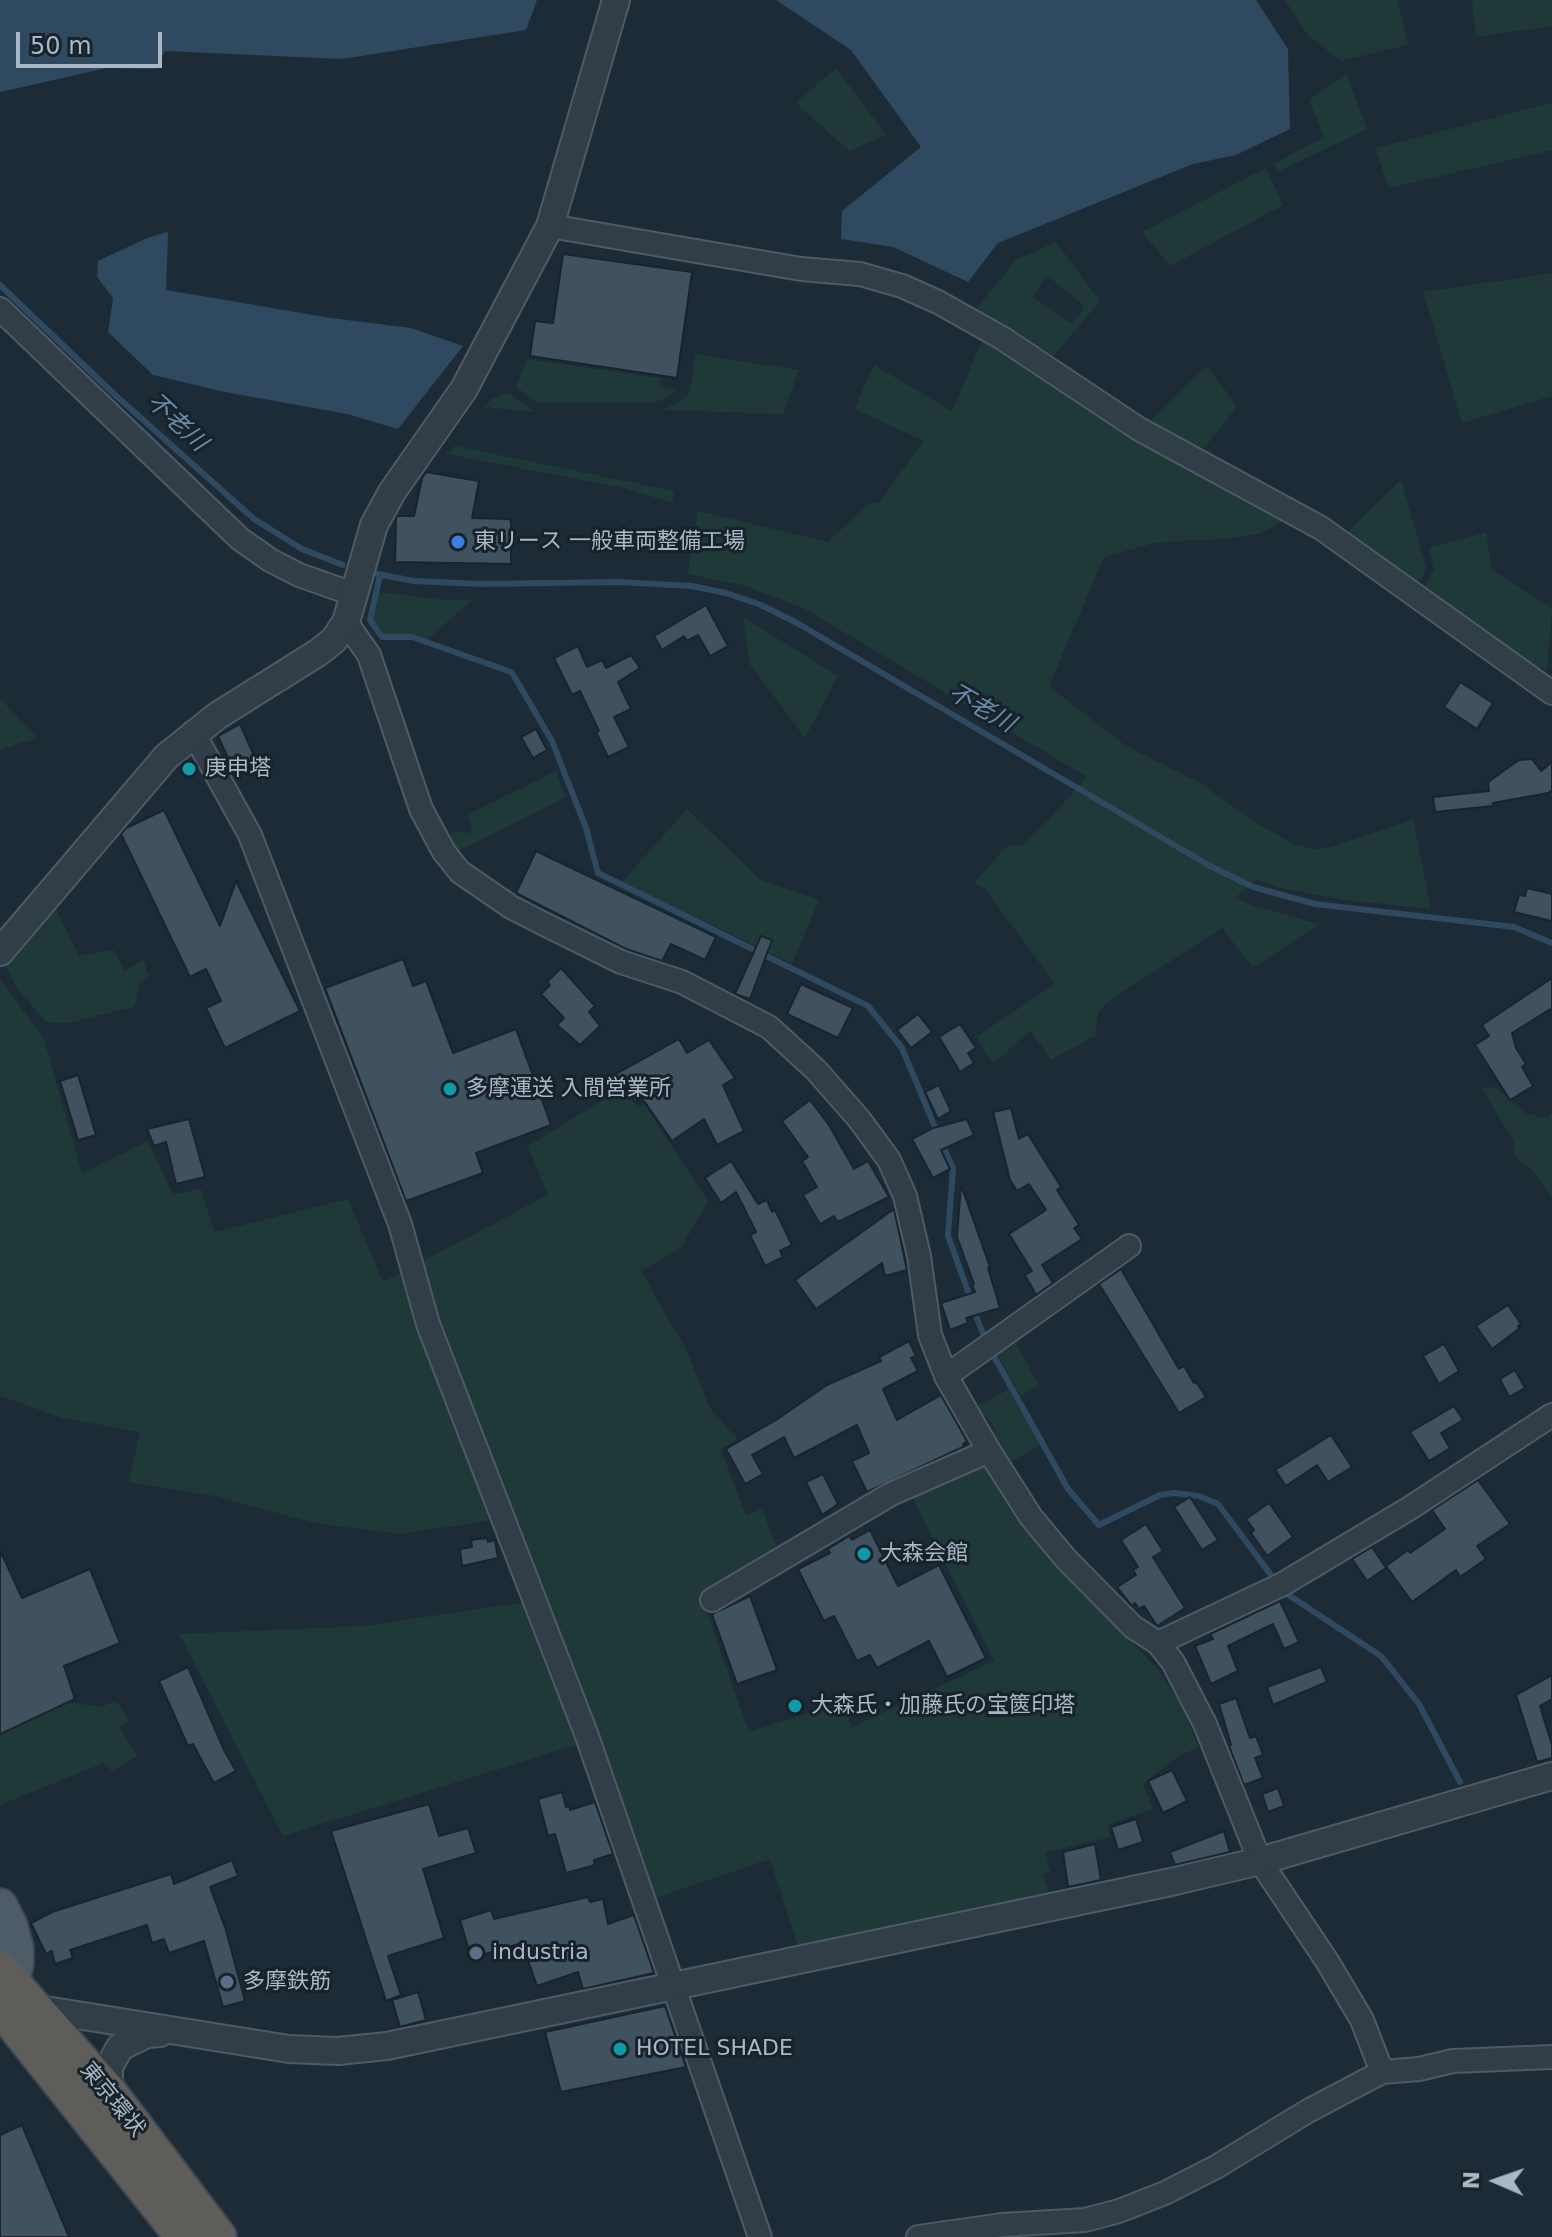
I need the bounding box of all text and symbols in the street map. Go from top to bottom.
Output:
scale bar [20,16,166,66]
text: 50 m [30,32,92,60]
water label: 不老川 [140,388,212,458]
place label: 東リース 一般車両整備工場 [474,529,745,555]
marker: 東リース 一般車両整備工場 [449,533,467,551]
water label: 不老川 [943,679,1019,739]
place label: 庚申塔 [205,756,271,782]
marker: 庚申塔 [180,760,198,778]
place label: 多摩運送 入間営業所 [466,1076,671,1102]
marker: 多摩運送 入間営業所 [441,1080,459,1098]
place label: 大森会館 [880,1541,968,1567]
marker: 大森会館 [855,1545,873,1563]
place label: 大森氏・加藤氏の宝篋印塔 [811,1693,1075,1719]
marker: 大森氏・加藤氏の宝篋印塔 [786,1697,804,1715]
place label: industria [492,1940,589,1966]
marker: industria [467,1944,485,1962]
place label: 多摩鉄筋 [243,1969,331,1995]
marker: 多摩鉄筋 [218,1973,236,1991]
place label: HOTEL SHADE [636,2036,793,2062]
marker: HOTEL SHADE [611,2040,629,2058]
street label: 東京環状 [74,2057,150,2143]
north arrow [1456,2141,1536,2221]
text: N [1459,2171,1484,2190]

